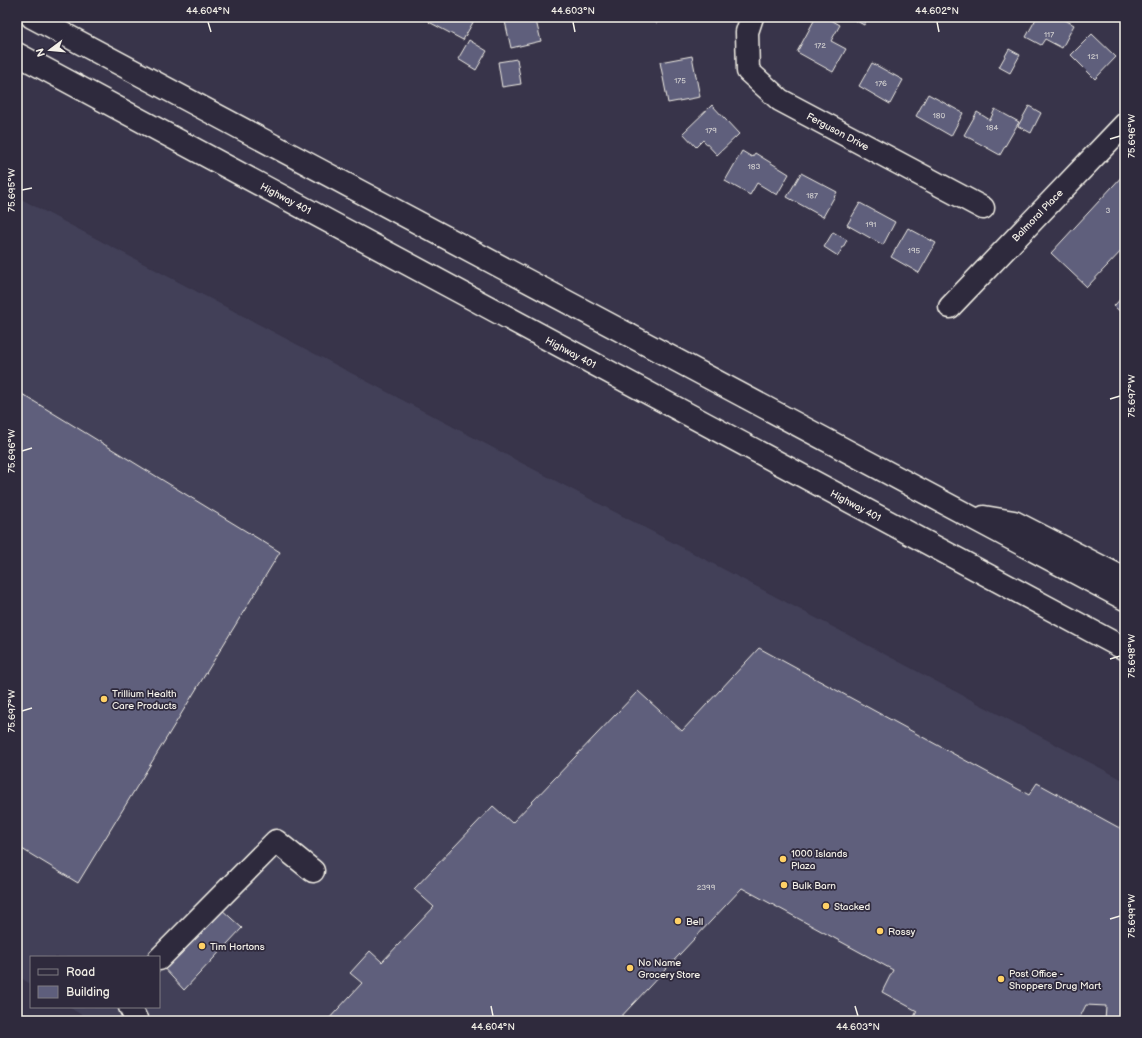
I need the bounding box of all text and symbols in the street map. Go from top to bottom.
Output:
text: 44.604°N [186,5,230,17]
text: 44.603°N [551,5,595,17]
text: 44.602°N [915,5,959,17]
north arrow [30,30,70,70]
house number: 117 [1044,30,1054,39]
house number: 172 [814,41,826,50]
text: N [33,47,48,58]
house number: 121 [1088,52,1098,61]
house number: 175 [674,76,686,85]
house number: 176 [875,79,887,88]
street label: Ferguson Drive [804,110,871,153]
house number: 180 [933,111,946,120]
text: 75.696°W [1126,114,1138,158]
house number: 184 [986,123,998,132]
house number: 179 [705,126,717,135]
house number: 183 [748,162,760,171]
text: 75.695°W [6,168,18,212]
street label: Highway 401 [258,181,313,217]
street label: Balmoral Place [1010,187,1066,244]
house number: 187 [806,191,818,200]
house number: 3 [1106,206,1111,215]
house number: 191 [866,220,876,229]
house number: 195 [908,246,921,255]
street label: Highway 401 [543,335,598,371]
text: 75.697°W [1126,374,1138,418]
text: 75.696°W [6,429,18,473]
street label: Highway 401 [828,488,883,524]
text: 75.698°W [1126,634,1138,678]
place label: Trillium Health Care Products [112,688,177,712]
text: 75.697°W [6,689,18,733]
marker: Trillium Health Care Products [99,694,109,704]
place label: 1000 Islands Plaza [791,848,847,872]
marker: 1000 Islands Plaza [778,854,788,864]
marker: Bulk Barn [779,880,789,890]
place label: Bulk Barn [792,880,836,892]
house number: 2399 [697,883,716,892]
text: 75.699°W [1126,894,1138,938]
marker: Stacked [821,901,831,911]
place label: Stacked [834,901,870,913]
marker: Bell [673,916,683,926]
place label: Bell [686,916,703,928]
marker: Rossy [875,926,885,936]
place label: Rossy [888,926,916,938]
marker: Tim Hortons [197,941,207,951]
place label: Tim Hortons [210,941,265,953]
legend [30,956,160,1008]
place label: No Name Grocery Store [638,957,700,981]
marker: No Name Grocery Store [625,963,635,973]
text: Road [66,965,95,980]
place label: Post Office - Shoppers Drug Mart [1009,968,1101,992]
marker: Post Office - Shoppers Drug Mart [996,974,1006,984]
text: Building [66,985,110,1000]
text: 44.604°N [471,1021,515,1033]
text: 44.603°N [836,1021,880,1033]

